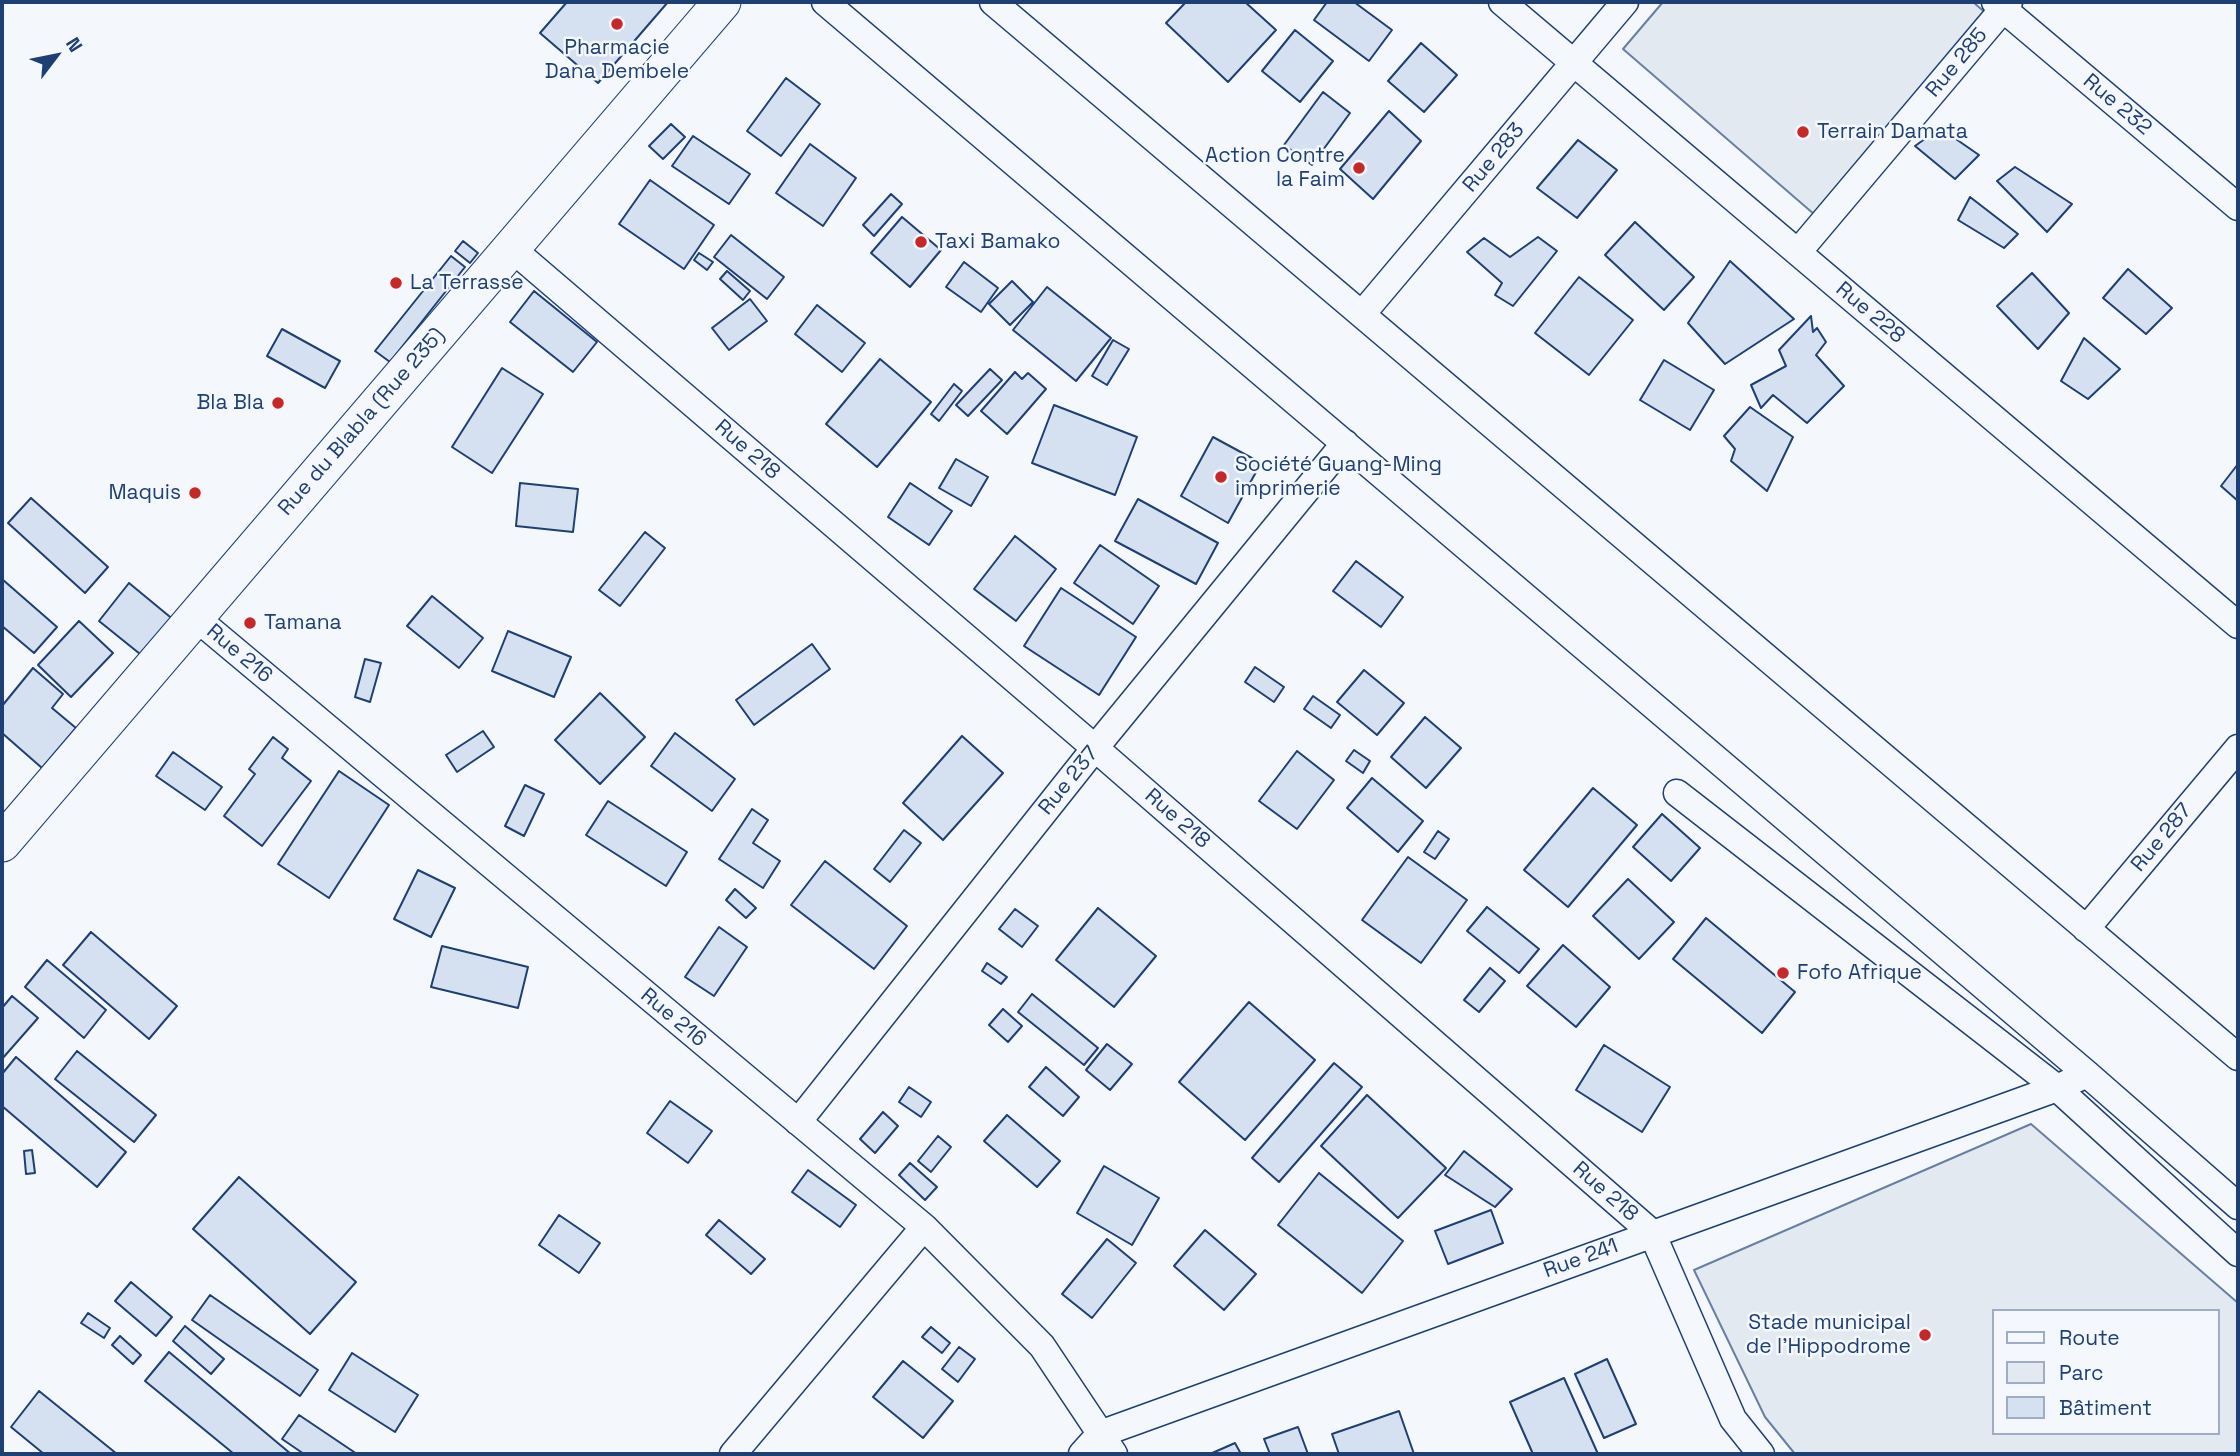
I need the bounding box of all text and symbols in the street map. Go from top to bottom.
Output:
marker: Pharmacie Dana Dembele [609,16,625,32]
north arrow [21,21,91,91]
street label: Rue 285 [1921,23,1993,103]
text: N [60,33,88,57]
place label: Pharmacie Dana Dembele [545,35,689,85]
street label: Rue 232 [2078,69,2156,141]
street label: Rue 283 [1458,118,1530,198]
place label: Terrain Damata [1817,119,1968,145]
marker: Terrain Damata [1795,124,1811,140]
place label: Action Contre la Faim [1205,143,1345,193]
marker: Action Contre la Faim [1351,160,1367,176]
place label: Taxi Bamako [935,229,1060,255]
marker: Taxi Bamako [913,234,929,250]
place label: La Terrasse [410,270,524,296]
marker: La Terrasse [388,275,404,291]
street label: Rue 228 [1830,277,1910,349]
street label: Rue du Blabla (Rue 235) [274,323,450,521]
place label: Bla Bla [196,390,264,416]
marker: Bla Bla [270,395,286,411]
street label: Rue 218 [709,415,785,485]
place label: Société Guang-Ming imprimerie [1235,452,1442,502]
marker: Société Guang-Ming imprimerie [1213,469,1229,485]
place label: Maquis [108,480,181,506]
marker: Maquis [187,485,203,501]
place label: Tamana [264,610,342,636]
marker: Tamana [242,615,258,631]
street label: Rue 216 [201,619,277,689]
street label: Rue 237 [1034,742,1104,820]
street label: Rue 218 [1139,784,1215,854]
street label: Rue 287 [2126,799,2198,877]
place label: Fofo Afrique [1797,960,1922,986]
marker: Fofo Afrique [1775,965,1791,981]
street label: Rue 216 [635,983,711,1053]
street label: Rue 218 [1567,1157,1643,1227]
street label: Rue 241 [1540,1234,1622,1284]
legend [1992,1309,2219,1435]
place label: Stade municipal de l'Hippodrome [1746,1310,1911,1360]
text: Route [2059,1324,2120,1351]
marker: Stade municipal de l'Hippodrome [1917,1327,1933,1343]
text: Parc [2059,1359,2104,1386]
text: Bâtiment [2059,1394,2152,1421]

